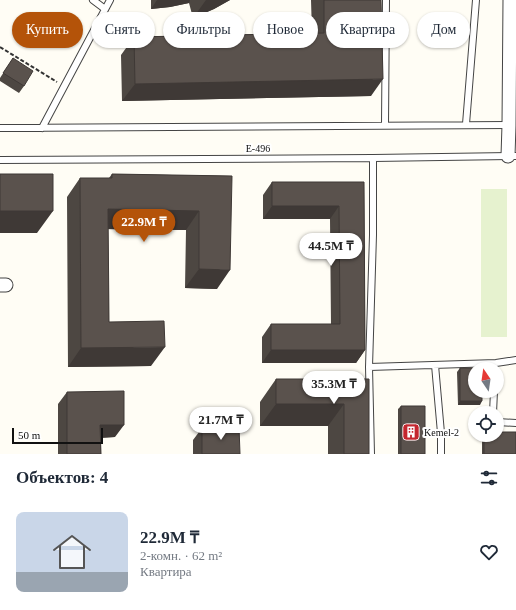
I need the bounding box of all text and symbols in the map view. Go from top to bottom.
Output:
chip: Купить [12,12,83,48]
chip: Снять [91,12,155,48]
chip: Фильтры [163,12,245,48]
chip: Новое [253,12,318,48]
chip: Квартира [326,12,409,48]
chip: Дом [417,12,470,48]
street label: E-496 [246,143,270,154]
pin: 22.9M ₸ [107,209,181,243]
text: 22.9M ₸ [121,214,167,229]
pin: 44.5M ₸ [294,233,368,267]
text: 44.5M ₸ [308,238,354,253]
north arrow [468,362,504,398]
map controls [468,362,504,442]
pin: 35.3M ₸ [297,371,371,405]
text: 35.3M ₸ [311,376,357,391]
button: locate [468,406,504,442]
pin: 21.7M ₸ [184,407,258,441]
text: 21.7M ₸ [198,412,244,427]
building icon: Kemel-2 [401,422,421,442]
scale bar [12,426,103,445]
place label: Kemel-2 [424,427,459,438]
text: 50 m [18,429,40,441]
icon: filters [478,467,500,489]
text: Объектов: 4 [16,468,108,487]
icon: home [48,528,96,576]
text: 22.9M ₸ [140,528,199,547]
icon: heart [478,541,500,563]
text: 2-комн. · 62 m² [140,548,222,563]
text: Квартира [140,564,192,579]

